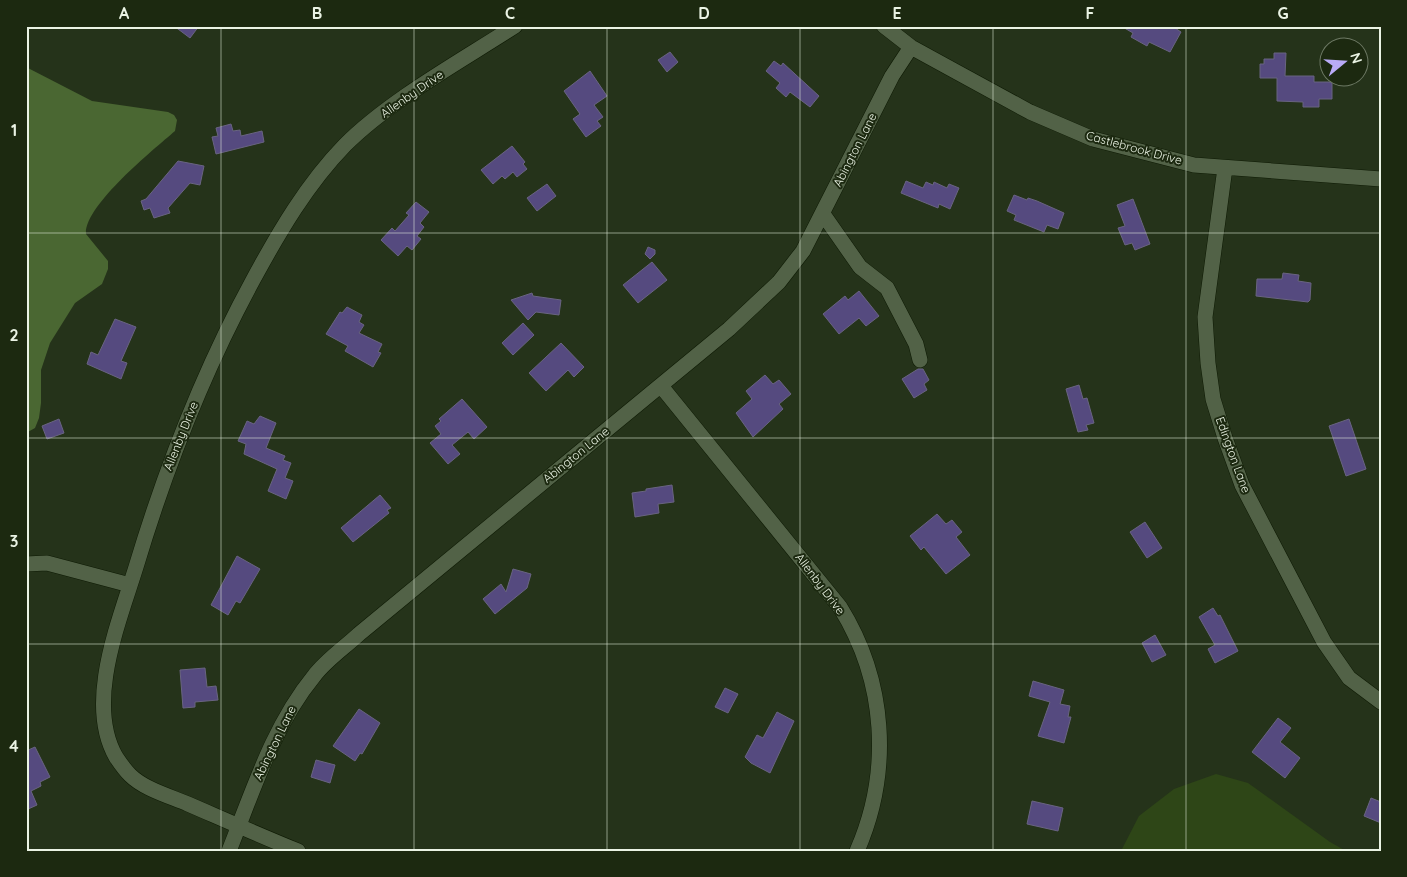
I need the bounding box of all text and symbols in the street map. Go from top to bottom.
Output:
text: A [119,3,130,23]
text: B [312,3,322,23]
text: C [505,3,515,23]
text: D [698,3,710,23]
text: E [892,3,902,23]
text: F [1086,3,1095,23]
text: G [1277,3,1289,23]
north arrow [1320,38,1370,88]
text: N [1346,50,1367,66]
street label: Allenby Drive [377,66,446,121]
street label: Abington Lane [830,110,880,189]
text: 1 [11,120,17,140]
street label: Castlebrook Drive [1084,127,1184,168]
text: 2 [9,325,19,345]
street label: Allenby Drive [160,399,201,473]
street label: Edington Lane [1213,415,1254,495]
street label: Abington Lane [540,423,612,486]
text: 3 [10,531,18,551]
street label: Allenby Drive [792,550,849,618]
street label: Abington Lane [250,703,299,782]
text: 4 [9,736,19,756]

